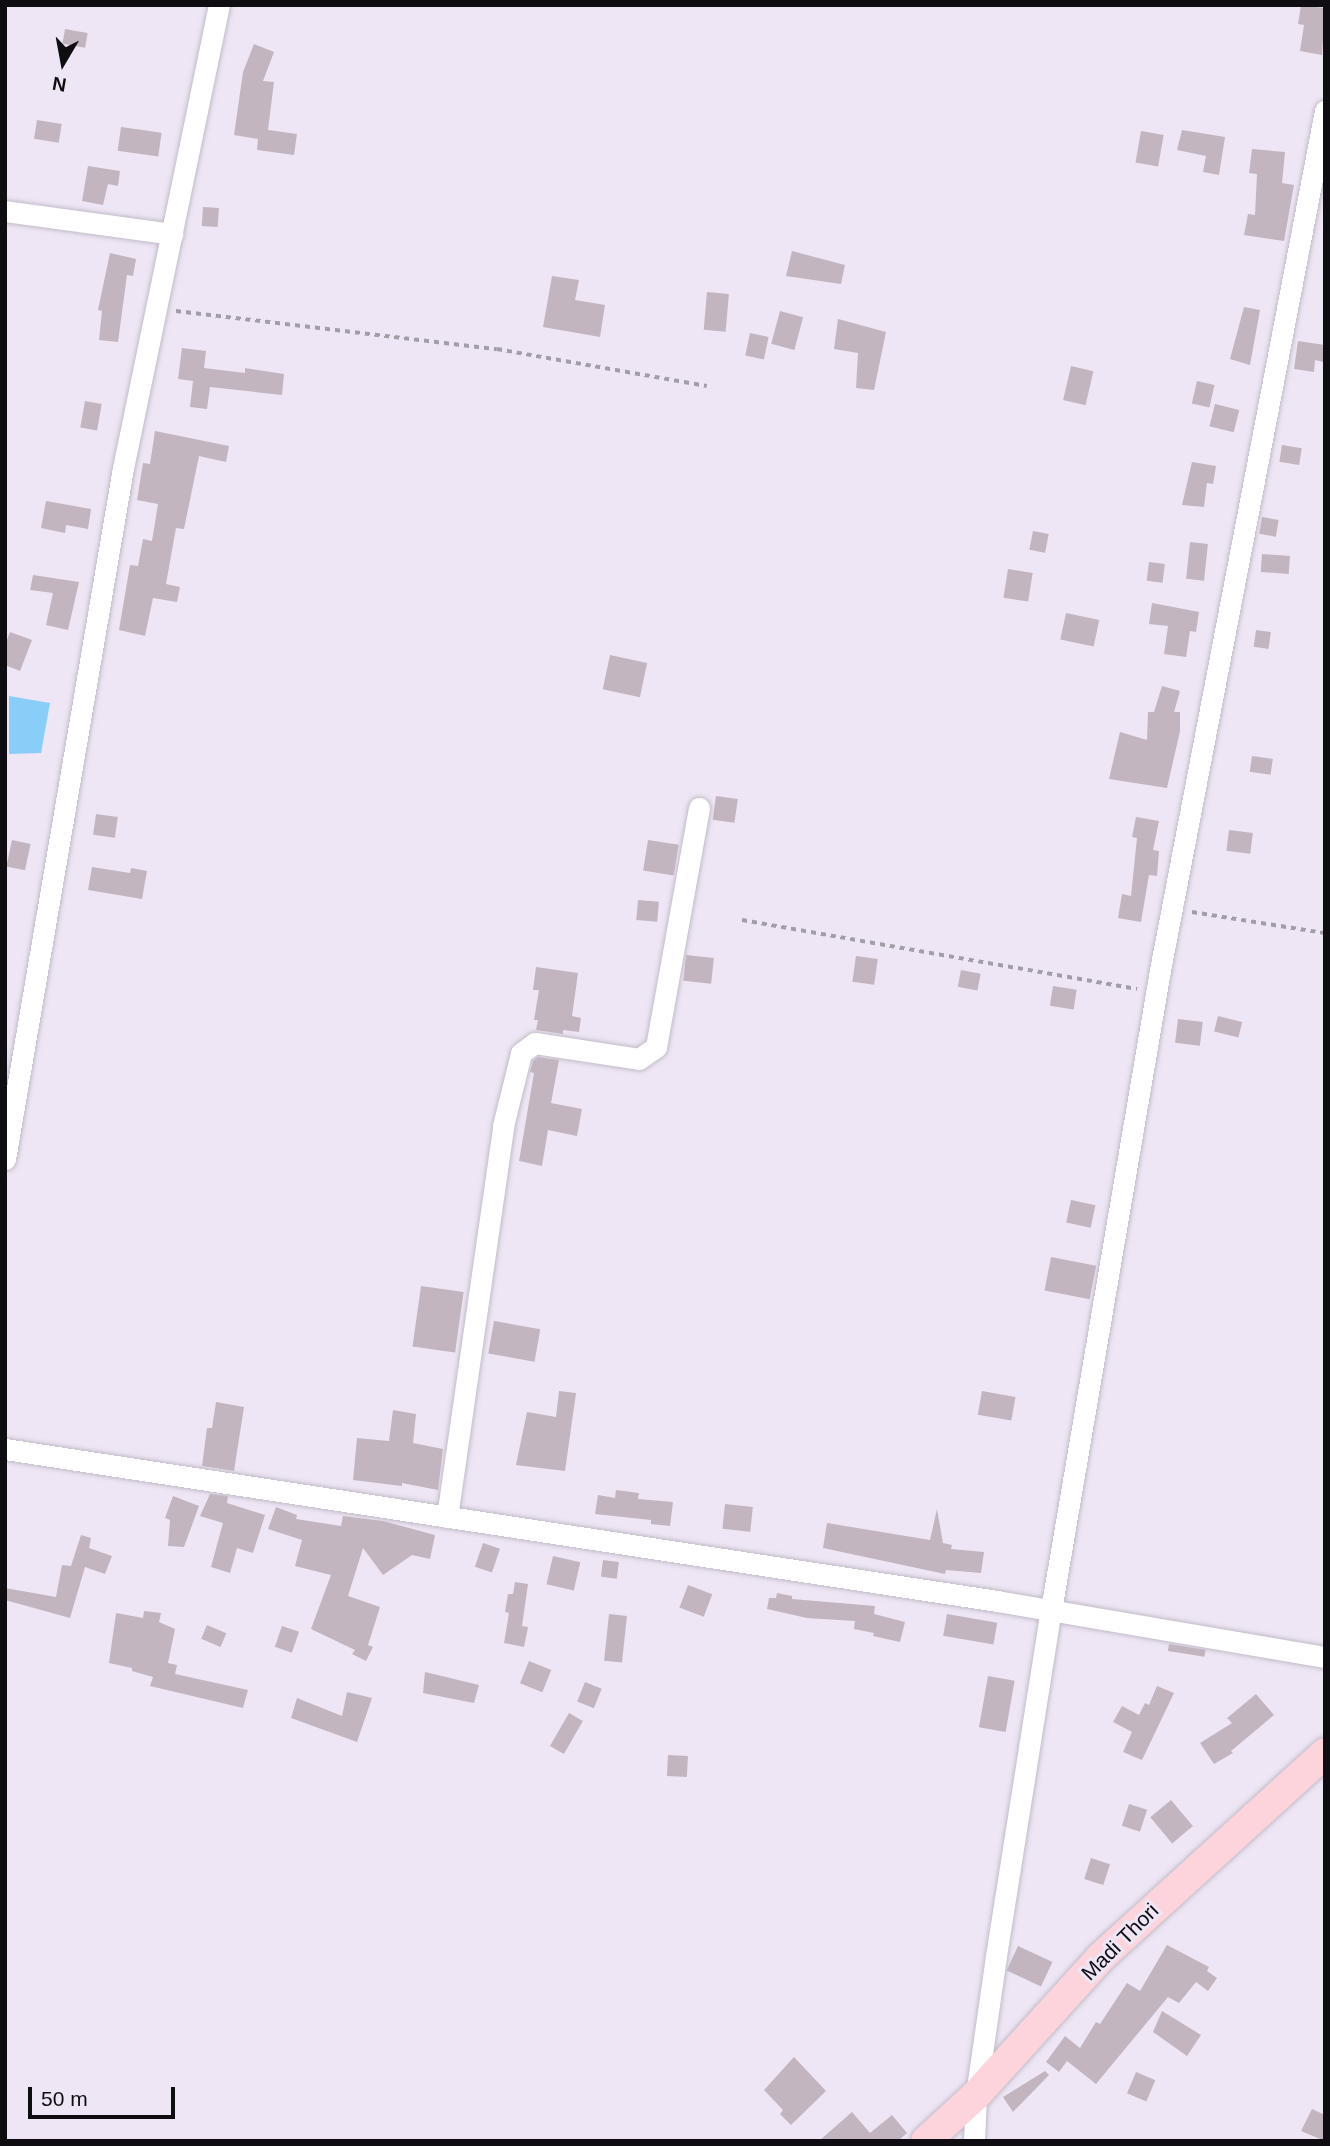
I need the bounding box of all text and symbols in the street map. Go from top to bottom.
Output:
north arrow [28,28,98,98]
text: N [51,73,68,96]
street label: Madi Thori [1076,1898,1164,1986]
scale bar [32,2072,178,2116]
text: 50 m [41,2087,88,2110]

